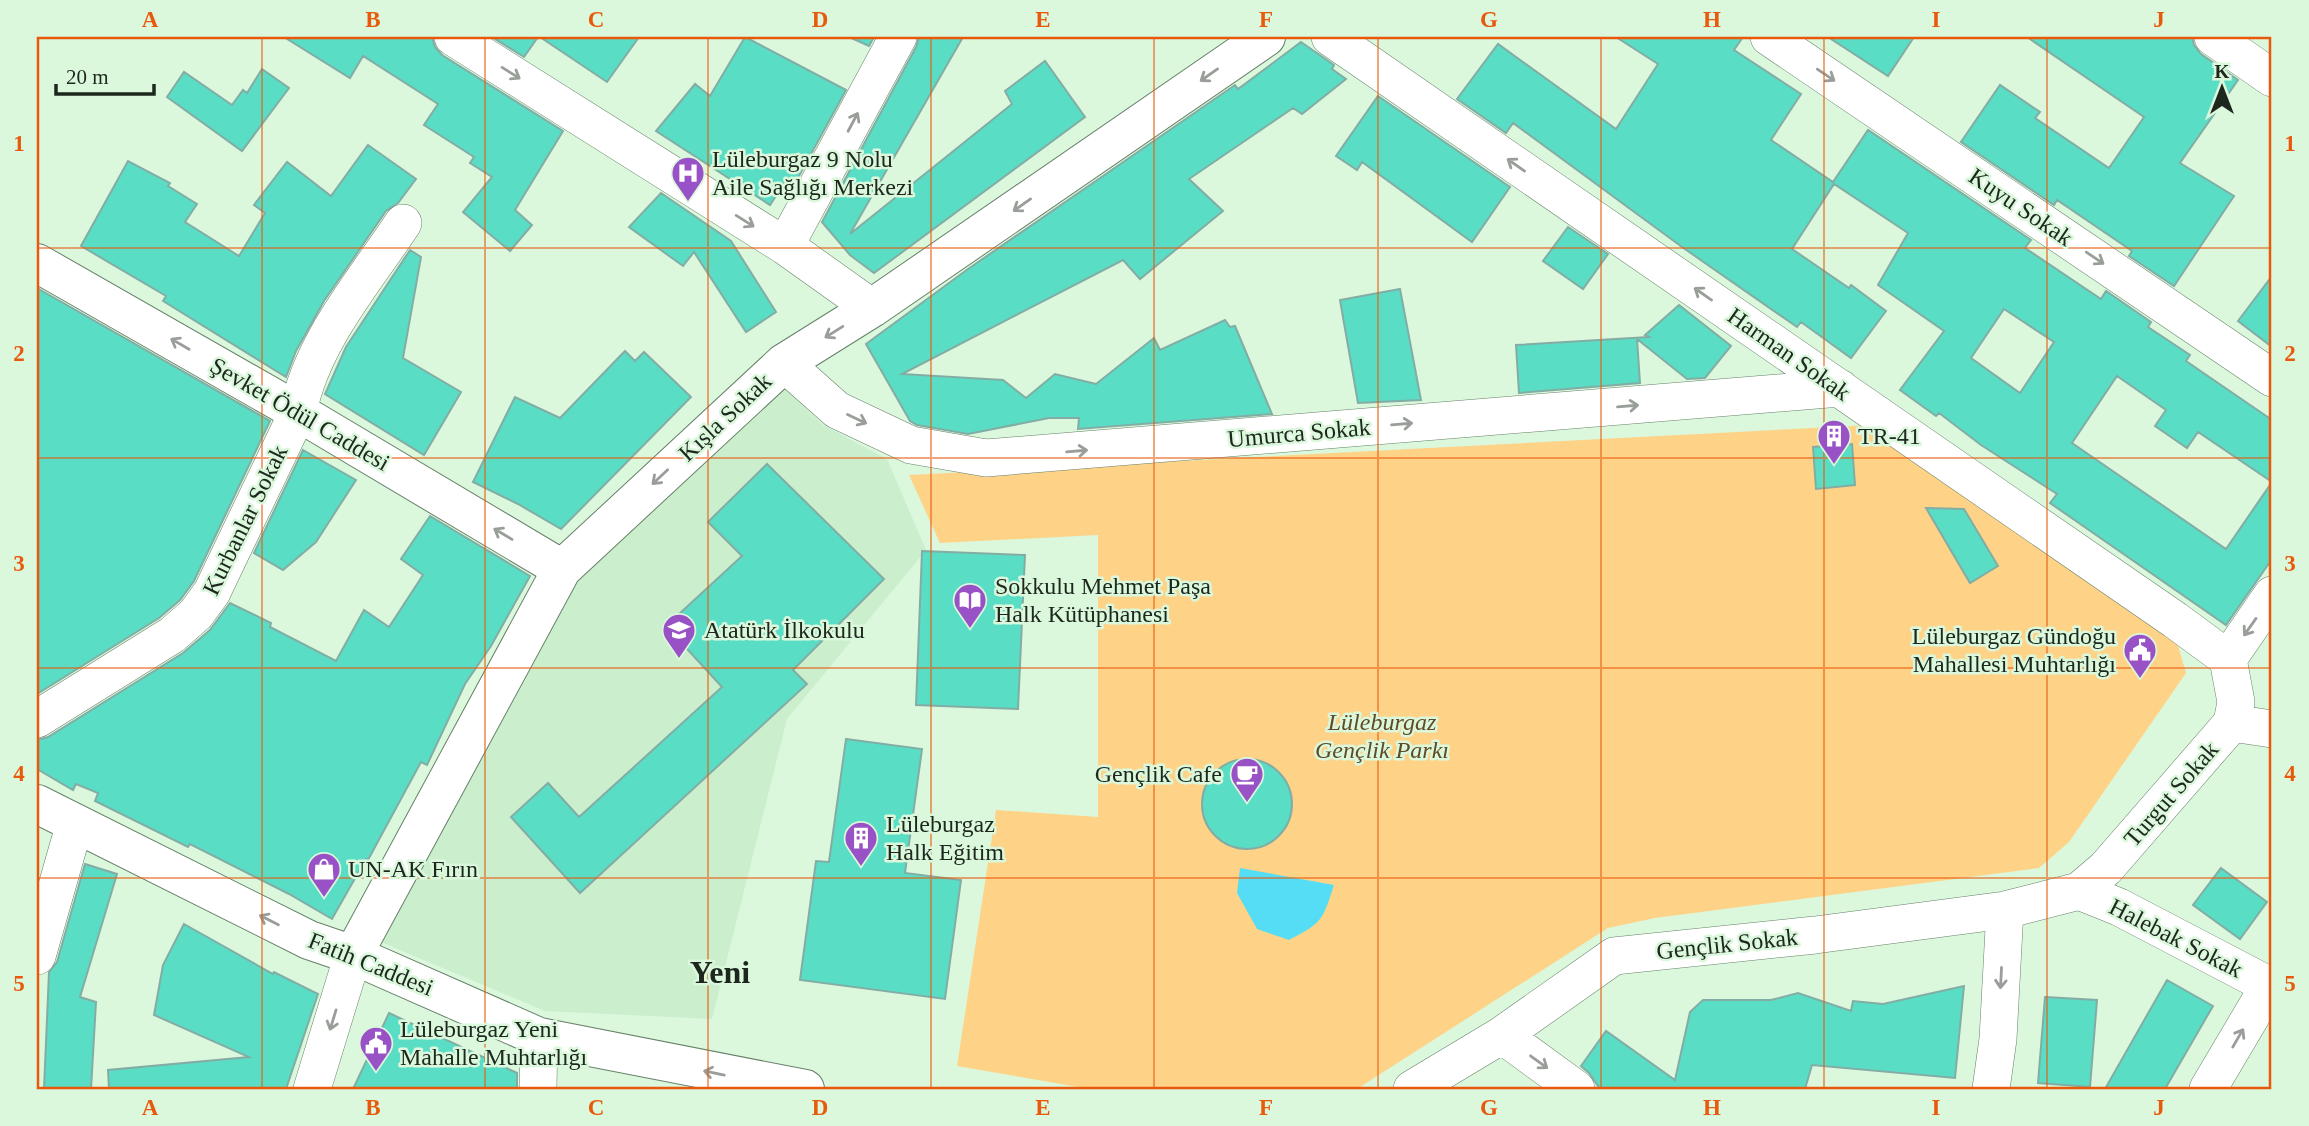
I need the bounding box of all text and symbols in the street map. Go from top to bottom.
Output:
text: A [142,7,159,32]
text: B [365,7,381,32]
text: C [588,7,604,32]
text: D [812,7,828,32]
text: E [1035,7,1051,32]
text: F [1259,7,1273,32]
text: G [1480,7,1498,32]
text: H [1703,7,1721,32]
text: I [1932,7,1941,32]
text: J [2153,7,2165,32]
scale bar [56,52,154,96]
north arrow [2186,52,2256,122]
text: K [2215,61,2230,82]
text: 20 m [66,65,109,89]
one-way arrow [500,67,520,81]
one-way arrow [1200,68,1219,83]
one-way arrow [1816,68,1835,82]
one-way arrow [846,112,860,132]
text: 1 [13,131,25,156]
text: 1 [2284,131,2296,156]
place label: Lüleburgaz 9 Nolu Aile Sağlığı Merkezi [712,146,914,200]
hospital icon: Lüleburgaz 9 Nolu Aile Sağlığı Merkezi [669,154,707,203]
one-way arrow [1507,158,1526,172]
street label: Kuyu Sokak [1964,163,2078,251]
one-way arrow [1013,197,1032,212]
one-way arrow [734,214,754,228]
one-way arrow [2085,251,2104,265]
one-way arrow [1694,287,1713,301]
street label: Harman Sokak [1723,302,1855,406]
one-way arrow [824,325,844,339]
one-way arrow [170,337,191,350]
text: 2 [13,341,25,366]
text: 2 [2284,341,2296,366]
street label: Şevket Ödül Caddesi [206,352,395,476]
street label: Kışla Sokak [673,368,777,466]
one-way arrow [1617,399,1639,412]
one-way arrow [846,413,867,426]
street label: Umurca Sokak [1226,414,1372,452]
one-way arrow [1390,417,1412,430]
building icon: TR-41 [1815,417,1853,466]
place label: TR-41 [1858,423,1921,449]
street label: Kurbanlar Sokak [198,441,292,599]
one-way arrow [1065,444,1088,457]
one-way arrow [652,469,669,486]
one-way arrow [494,526,514,540]
text: 3 [13,551,25,576]
text: 3 [2284,551,2296,576]
place label: Sokkulu Mehmet Paşa Halk Kütüphanesi [995,573,1211,627]
library icon: Sokkulu Mehmet Paşa Halk Kütüphanesi [951,581,989,630]
school or university icon: Atatürk İlkokulu [660,611,698,660]
place label: Atatürk İlkokulu [704,617,865,643]
one-way arrow [2243,617,2257,636]
place label: Lüleburgaz Gündoğu Mahallesi Muhtarlığı [1912,623,2116,677]
public building icon: Lüleburgaz Gündoğu Mahallesi Muhtarlığı [2121,631,2159,680]
park label: Lüleburgaz Gençlik Parkı [1315,709,1449,763]
street label: Turgut Sokak [2119,736,2223,852]
cafe icon: Gençlik Cafe [1228,755,1266,804]
text: 4 [13,761,25,786]
place label: Gençlik Cafe [1095,761,1222,787]
text: 4 [2284,761,2296,786]
place label: Lüleburgaz Halk Eğitim [886,811,1004,865]
building icon: Lüleburgaz Halk Eğitim [842,819,880,868]
shop icon: UN-AK Fırın [305,850,343,899]
place label: UN-AK Fırın [348,856,478,882]
street label: Halebak Sokak [2105,893,2247,983]
one-way arrow [259,913,280,927]
street label: Gençlik Sokak [1655,924,1799,964]
street label: Fatih Caddesi [305,927,438,1001]
district label: Yeni [690,954,750,990]
one-way arrow [1995,966,2008,989]
text: 5 [13,971,25,996]
text: 5 [2284,971,2296,996]
one-way arrow [326,1009,339,1031]
place label: Lüleburgaz Yeni Mahalle Muhtarlığı [400,1016,588,1070]
public building icon: Lüleburgaz Yeni Mahalle Muhtarlığı [357,1024,395,1073]
one-way arrow [2232,1028,2246,1048]
one-way arrow [1529,1054,1548,1069]
one-way arrow [703,1065,726,1079]
text: A [142,1095,159,1120]
text: B [365,1095,381,1120]
text: C [588,1095,604,1120]
text: D [812,1095,828,1120]
text: E [1035,1095,1051,1120]
text: F [1259,1095,1273,1120]
text: G [1480,1095,1498,1120]
text: H [1703,1095,1721,1120]
text: I [1932,1095,1941,1120]
text: J [2153,1095,2165,1120]

